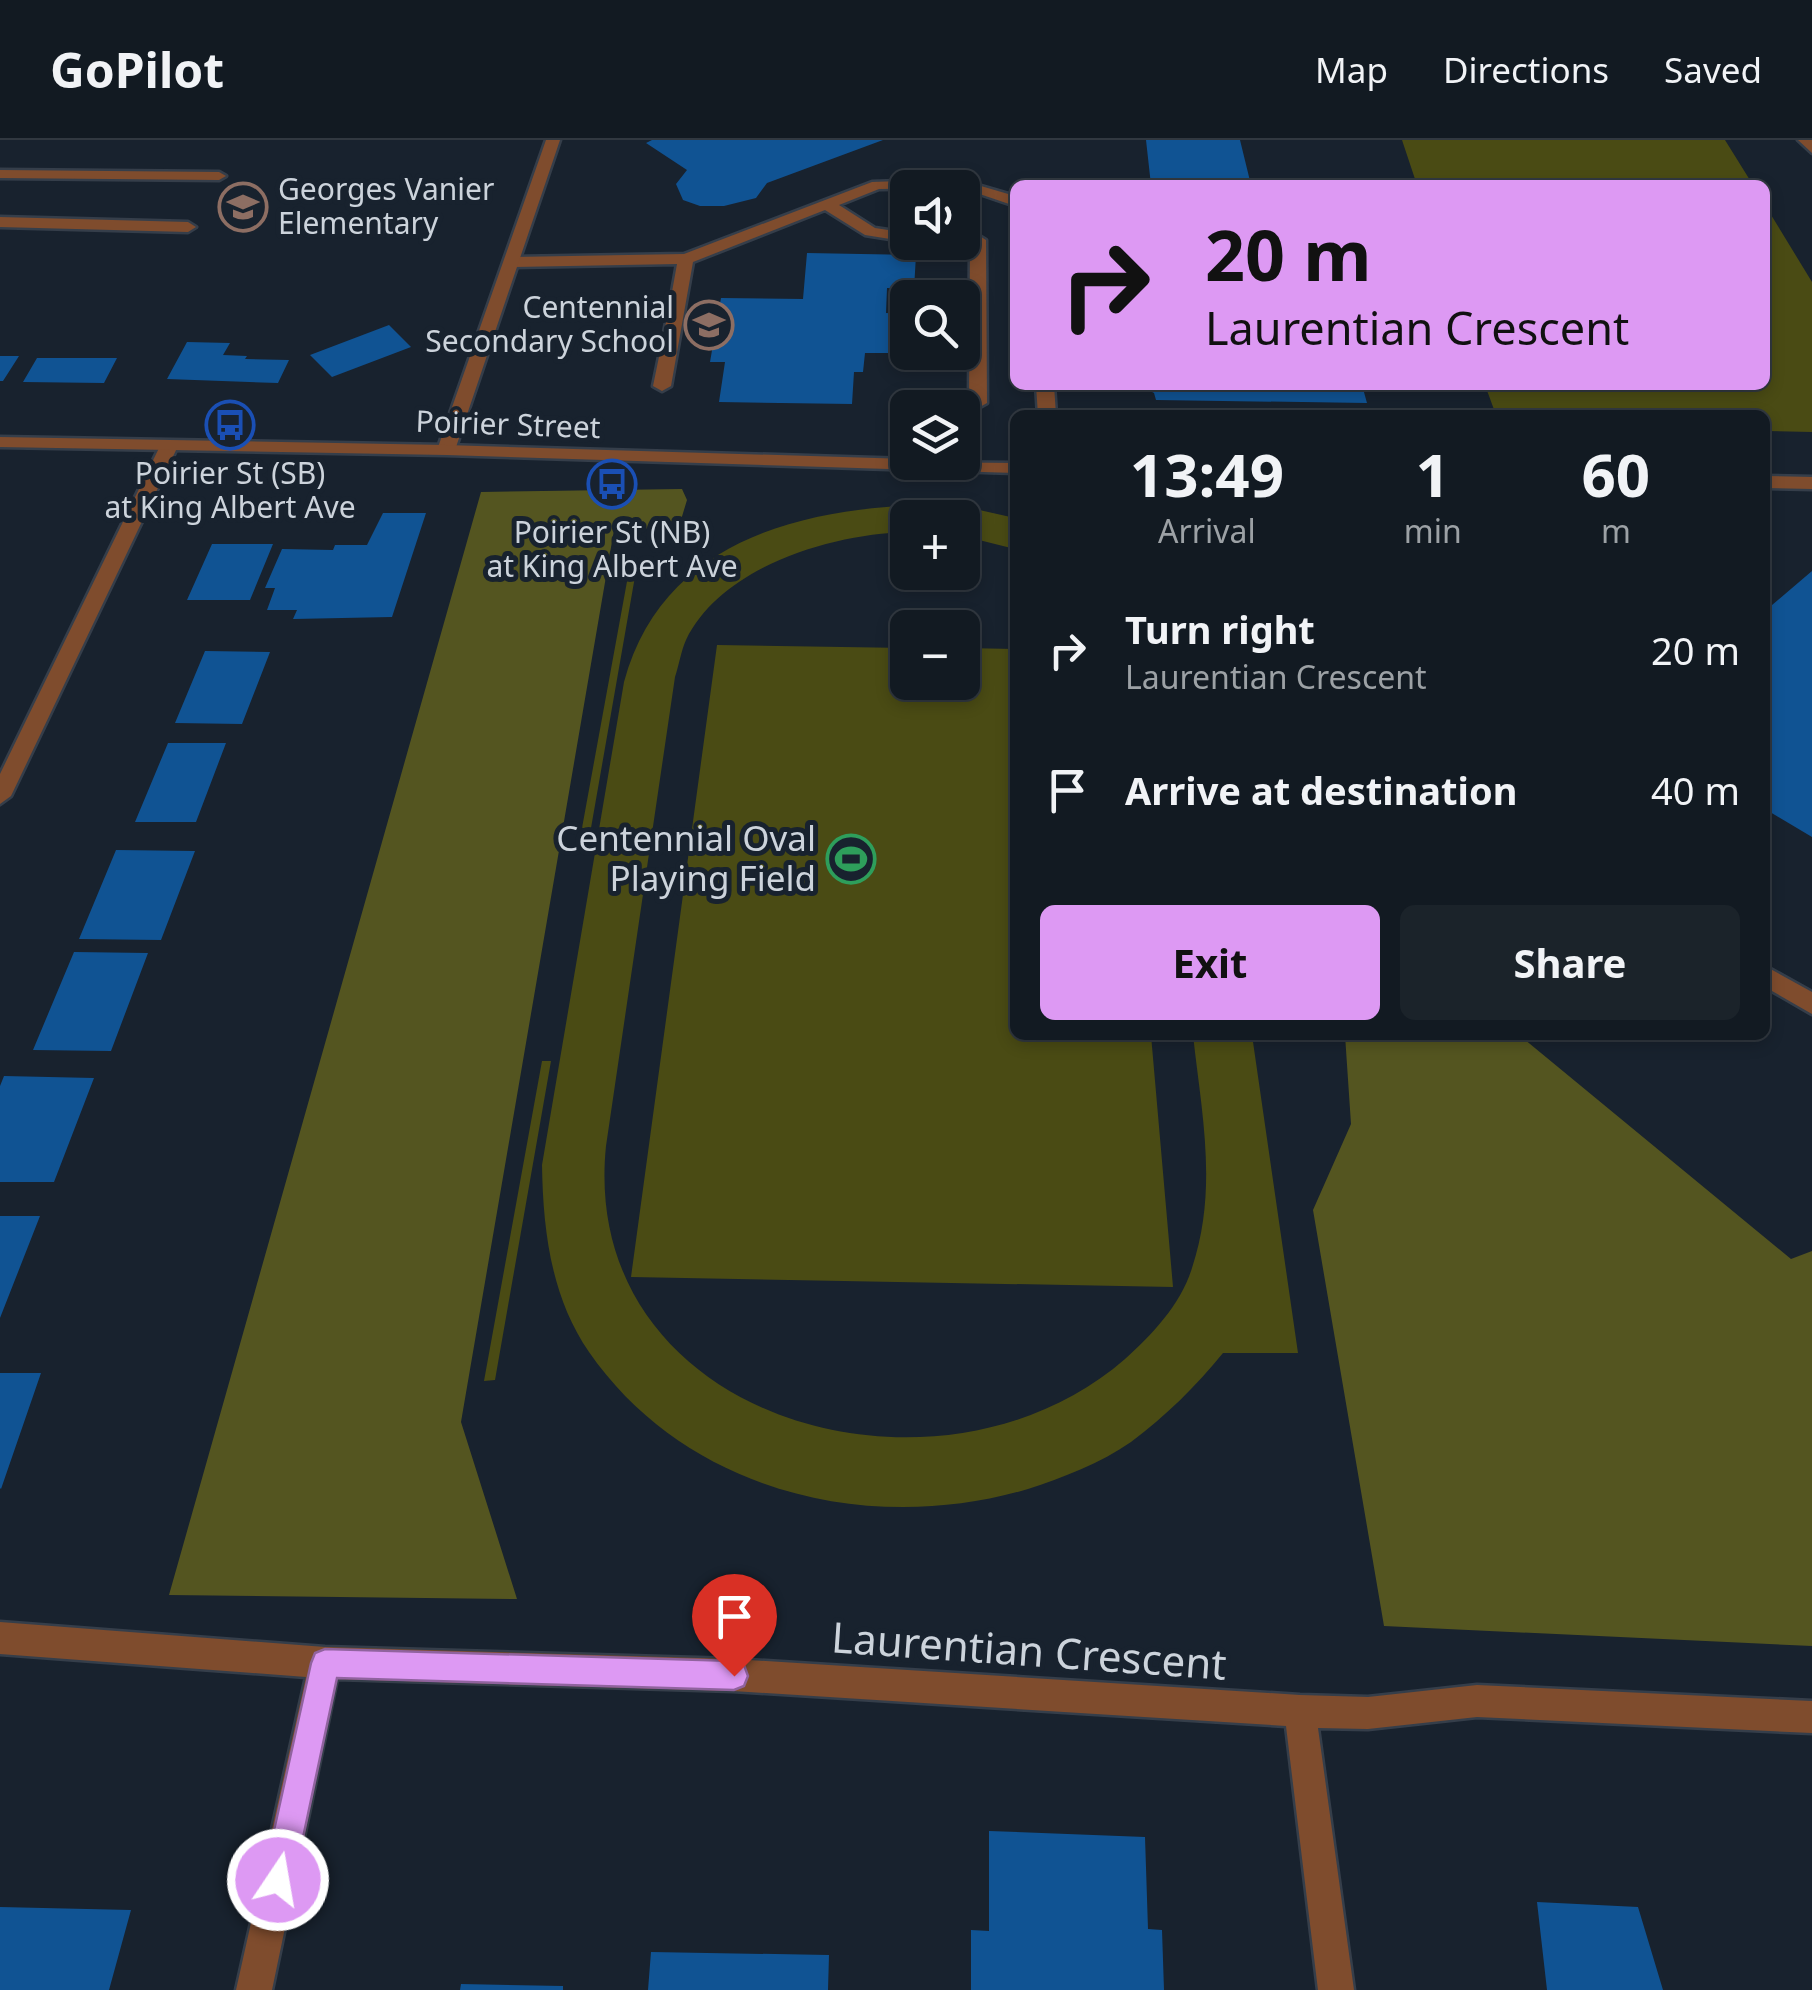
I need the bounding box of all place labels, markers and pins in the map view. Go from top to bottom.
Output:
place label: Georges Vanier Elementary [278,168,494,243]
school or university icon: Georges Vanier Elementary [217,181,269,233]
place label: Centennial Secondary School [425,286,674,361]
school or university icon: Centennial Secondary School [683,299,735,351]
bus stop icon: Poirier St (SB) at King Albert Ave [204,399,256,451]
place label: Poirier St (SB) at King Albert Ave [104,452,356,527]
bus stop icon: Poirier St (NB) at King Albert Ave [586,458,638,510]
place label: Poirier St (NB) at King Albert Ave [486,511,738,586]
place label: Centennial Oval Playing Field [556,814,816,901]
sports icon: Centennial Oval Playing Field [825,833,877,885]
pin [692,1574,777,1677]

